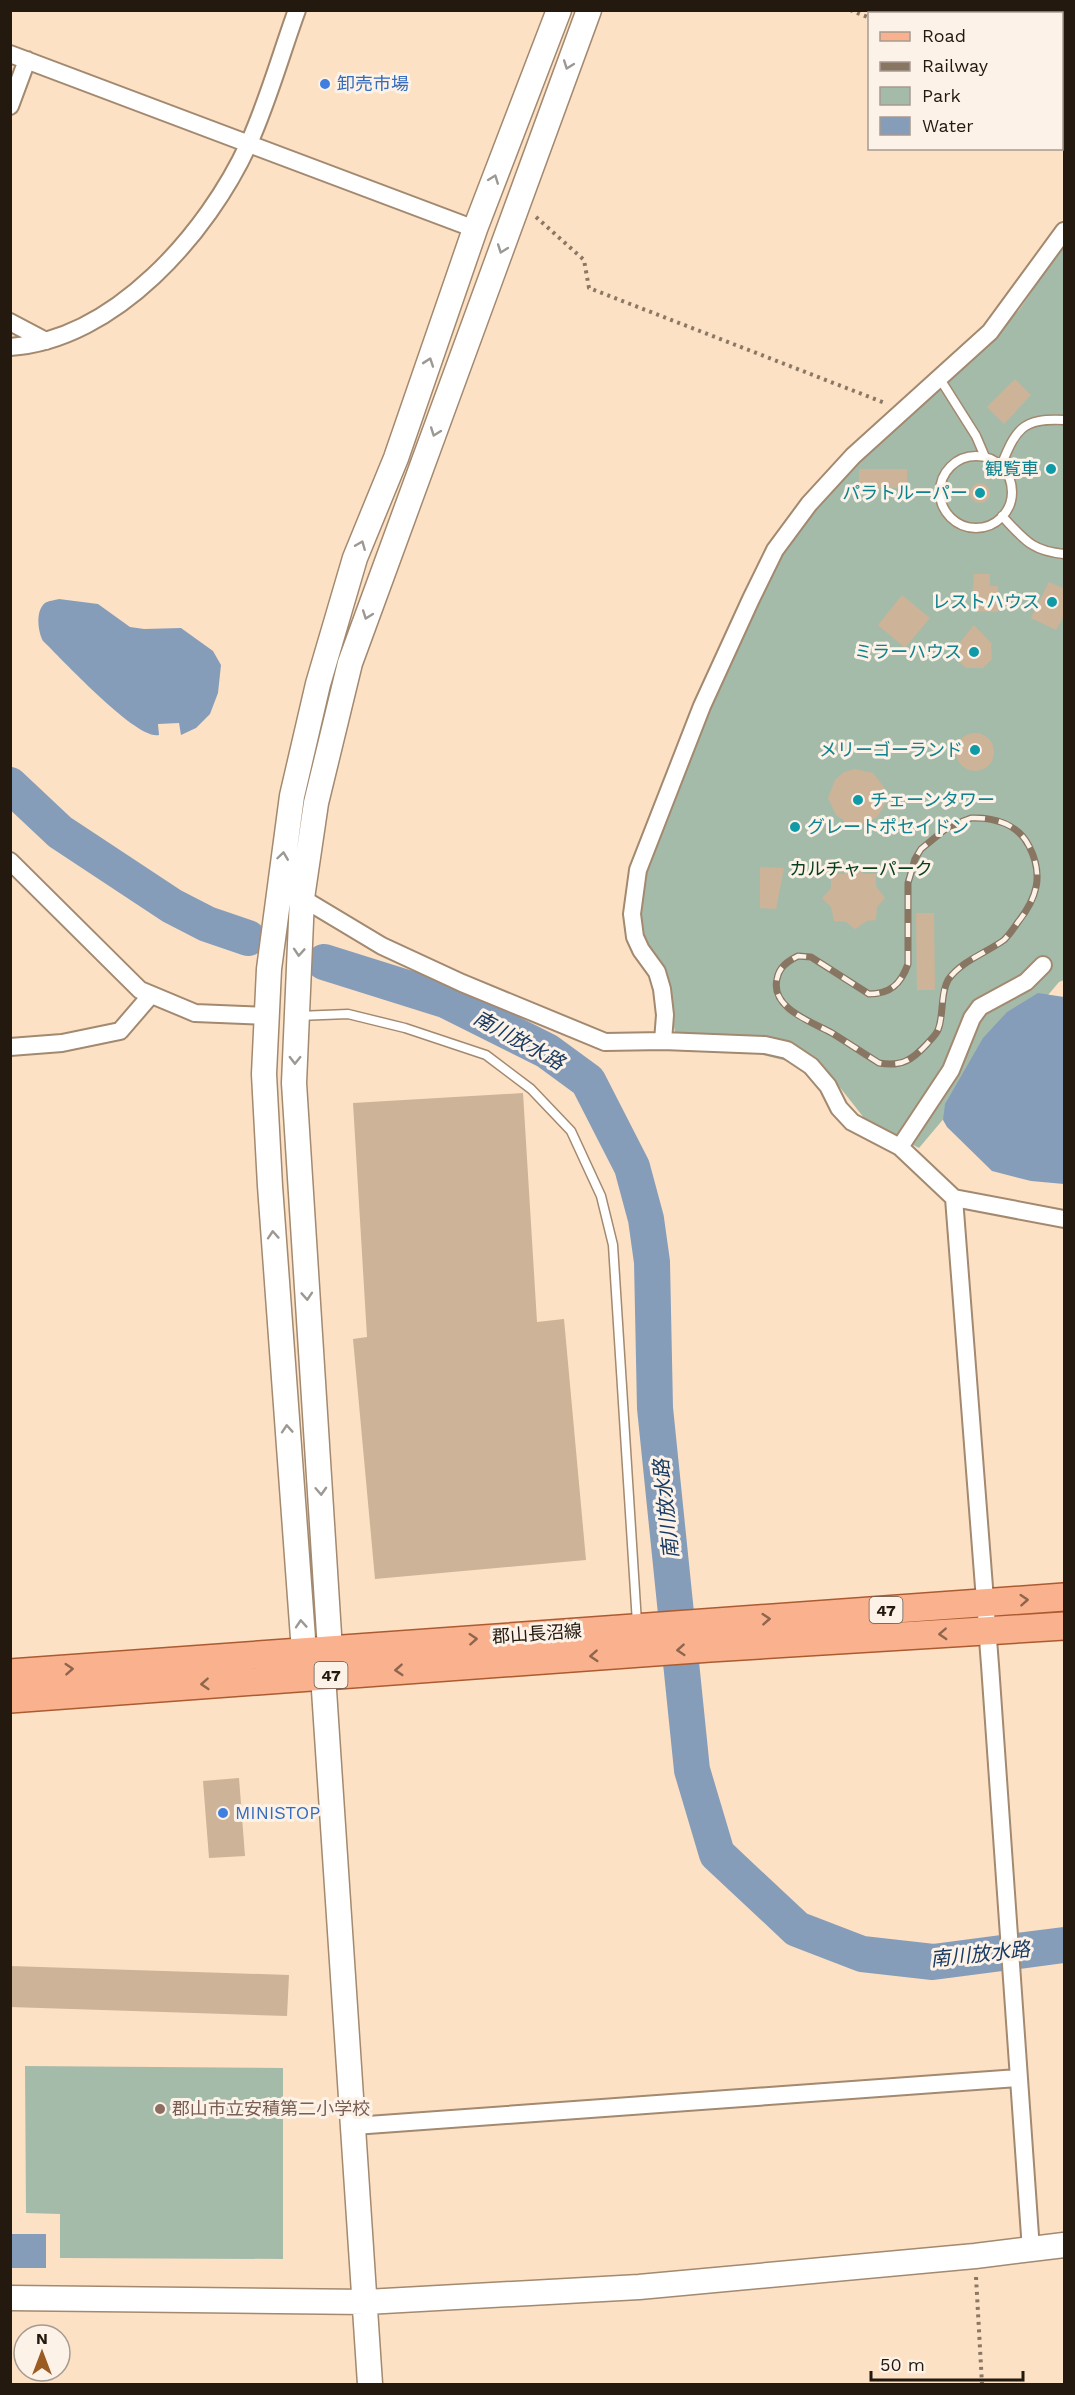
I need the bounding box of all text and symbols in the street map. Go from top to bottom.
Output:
legend [868,12,1063,150]
text: Road [922,25,966,46]
text: Railway [922,55,989,76]
one-way arrow [563,60,576,70]
place label: 卸売市場 [337,73,409,94]
marker: 卸売市場 [318,77,332,91]
text: Park [922,85,961,106]
text: Water [922,115,974,136]
one-way arrow [487,174,500,185]
one-way arrow [497,243,510,254]
one-way arrow [421,357,434,368]
one-way arrow [429,426,442,437]
place label: 観覧車 [985,458,1039,479]
marker: 観覧車 [1044,462,1058,476]
place label: パラトルーパー [842,482,968,503]
marker: パラトルーパー [973,486,987,500]
one-way arrow [353,540,366,551]
place label: レストハウス [932,591,1040,612]
marker: レストハウス [1045,595,1059,609]
one-way arrow [362,609,375,620]
place label: ミラーハウス [854,641,962,662]
marker: ミラーハウス [967,645,981,659]
place label: メリーゴーランド [819,739,963,760]
marker: メリーゴーランド [968,743,982,757]
place label: チェーンタワー [870,789,995,810]
marker: チェーンタワー [851,793,865,807]
place label: グレートポセイドン [807,816,969,837]
marker: グレートポセイドン [788,820,802,834]
one-way arrow [276,851,288,860]
park label: カルチャーパーク [789,858,933,879]
one-way arrow [292,948,305,957]
water label: 南川放水路 [469,1005,570,1076]
one-way arrow [289,1055,301,1064]
one-way arrow [267,1230,280,1239]
one-way arrow [300,1292,313,1301]
one-way arrow [281,1425,294,1434]
water label: 南川放水路 [649,1456,683,1560]
one-way arrow [314,1486,327,1495]
one-way arrow [1019,1593,1028,1606]
road number: 47 [870,1597,902,1623]
one-way arrow [762,1613,771,1626]
one-way arrow [295,1619,308,1628]
street label: 郡山長沼線 [491,1620,583,1647]
one-way arrow [939,1628,948,1641]
one-way arrow [468,1633,477,1646]
one-way arrow [677,1643,686,1656]
one-way arrow [589,1649,598,1662]
one-way arrow [64,1662,73,1675]
road number: 47 [314,1662,348,1688]
one-way arrow [395,1663,404,1676]
one-way arrow [200,1677,209,1690]
place label: MINISTOP [235,1802,320,1823]
marker: MINISTOP [216,1806,230,1820]
water label: 南川放水路 [929,1937,1033,1971]
place label: 郡山市立安積第二小学校 [172,2098,370,2119]
marker: 郡山市立安積第二小学校 [153,2102,167,2116]
north arrow [12,2323,72,2383]
text: N [36,2329,48,2348]
scale bar [871,2344,1022,2382]
text: 50 m [880,2354,925,2375]

